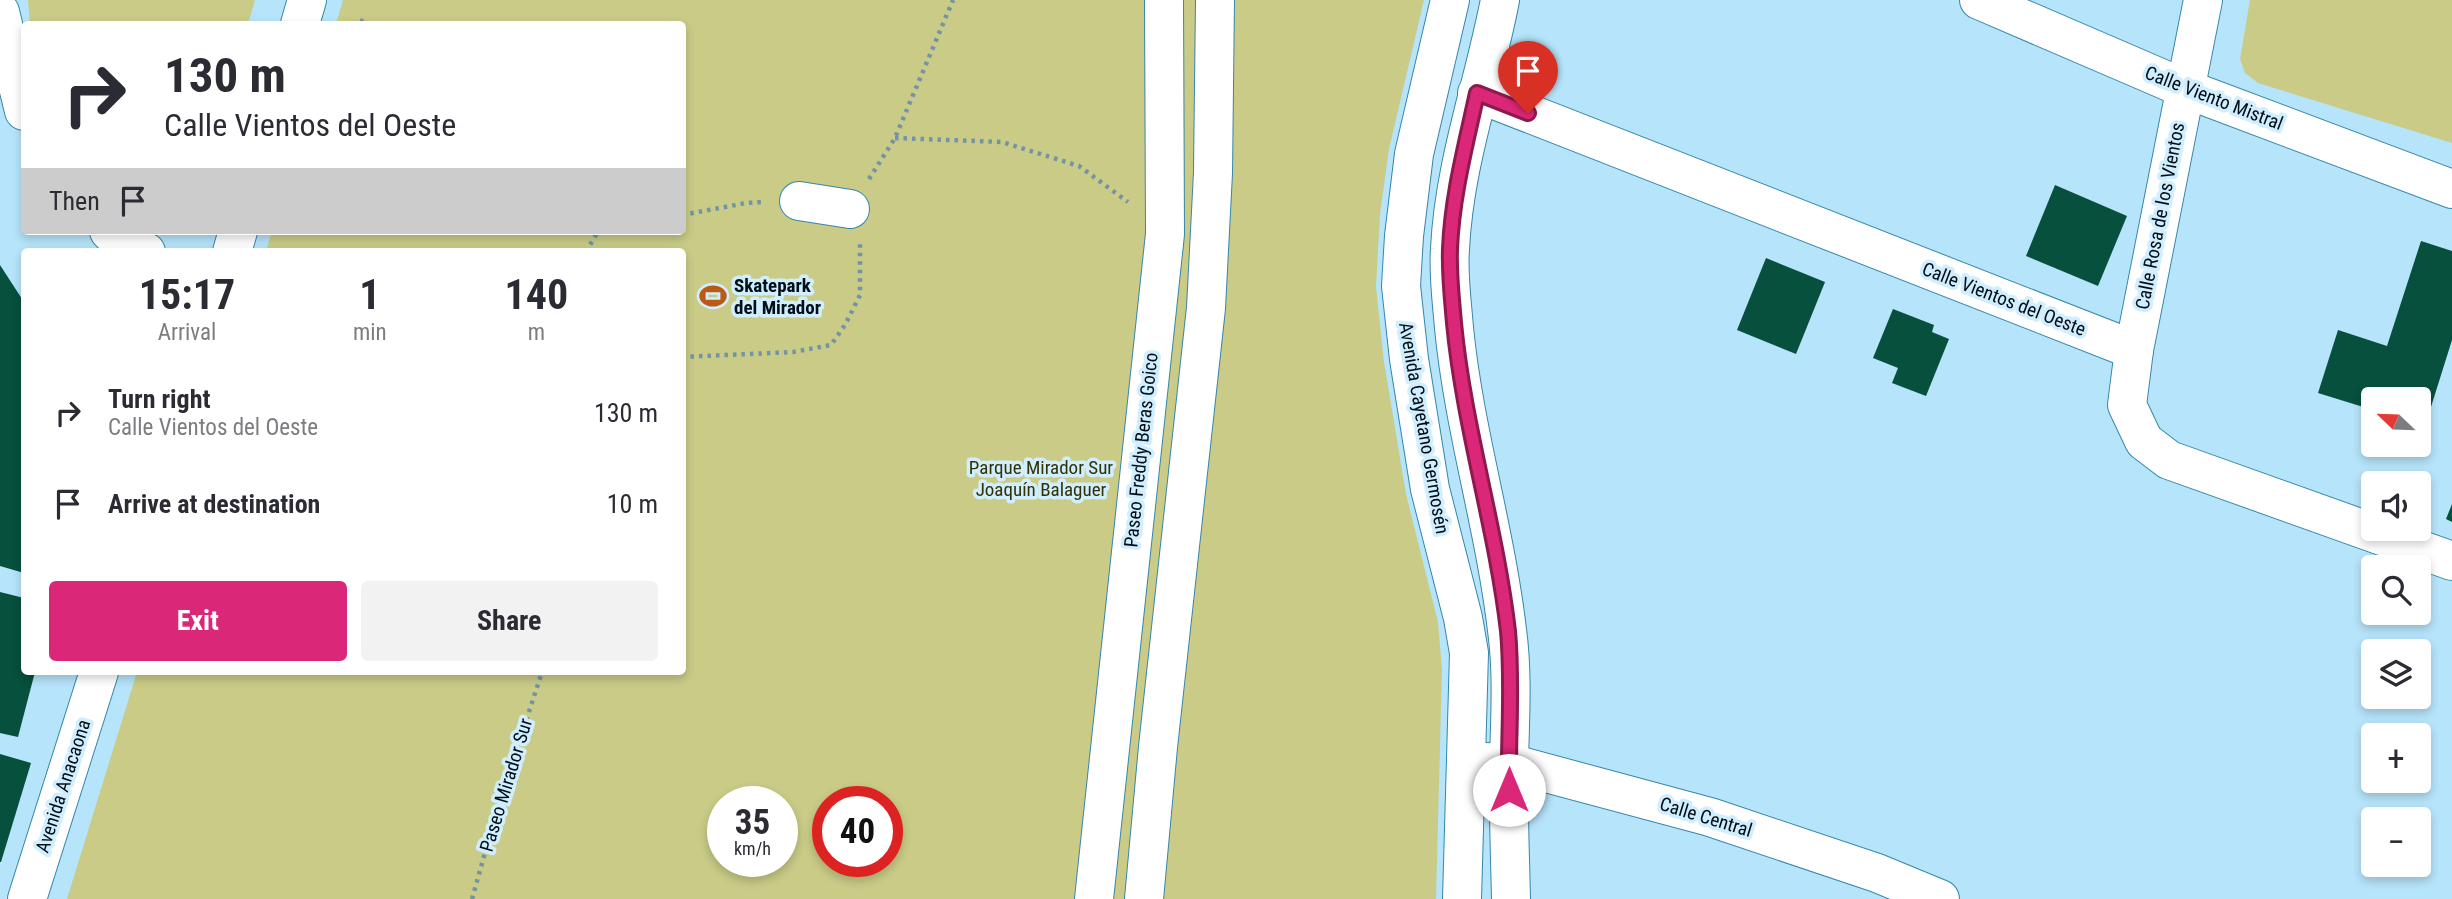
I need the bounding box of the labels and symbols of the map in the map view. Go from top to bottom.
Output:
pin [1498,41,1558,113]
street label: Calle Viento Mistral [2142,61,2286,135]
street label: Calle Rosa de los Vientos [2131,121,2189,311]
street label: Calle Vientos del Oeste [1919,257,2089,341]
place label: Skatepark del Mirador [734,274,821,319]
sports icon: Skatepark del Mirador [698,281,728,311]
street label: Avenida Cayetano Germosén [1394,320,1454,536]
street label: Paseo Freddy Beras Goico [1119,351,1163,549]
north arrow [2361,387,2431,457]
park label: Parque Mirador Sur Joaquín Balaguer [969,456,1113,501]
street label: Paseo Mirador Sur [475,715,537,854]
street label: Avenida Anacaona [31,716,95,856]
position arrow [1472,753,1546,827]
speed limit sign: 40 [812,786,903,877]
street label: Calle Central [1657,792,1755,842]

